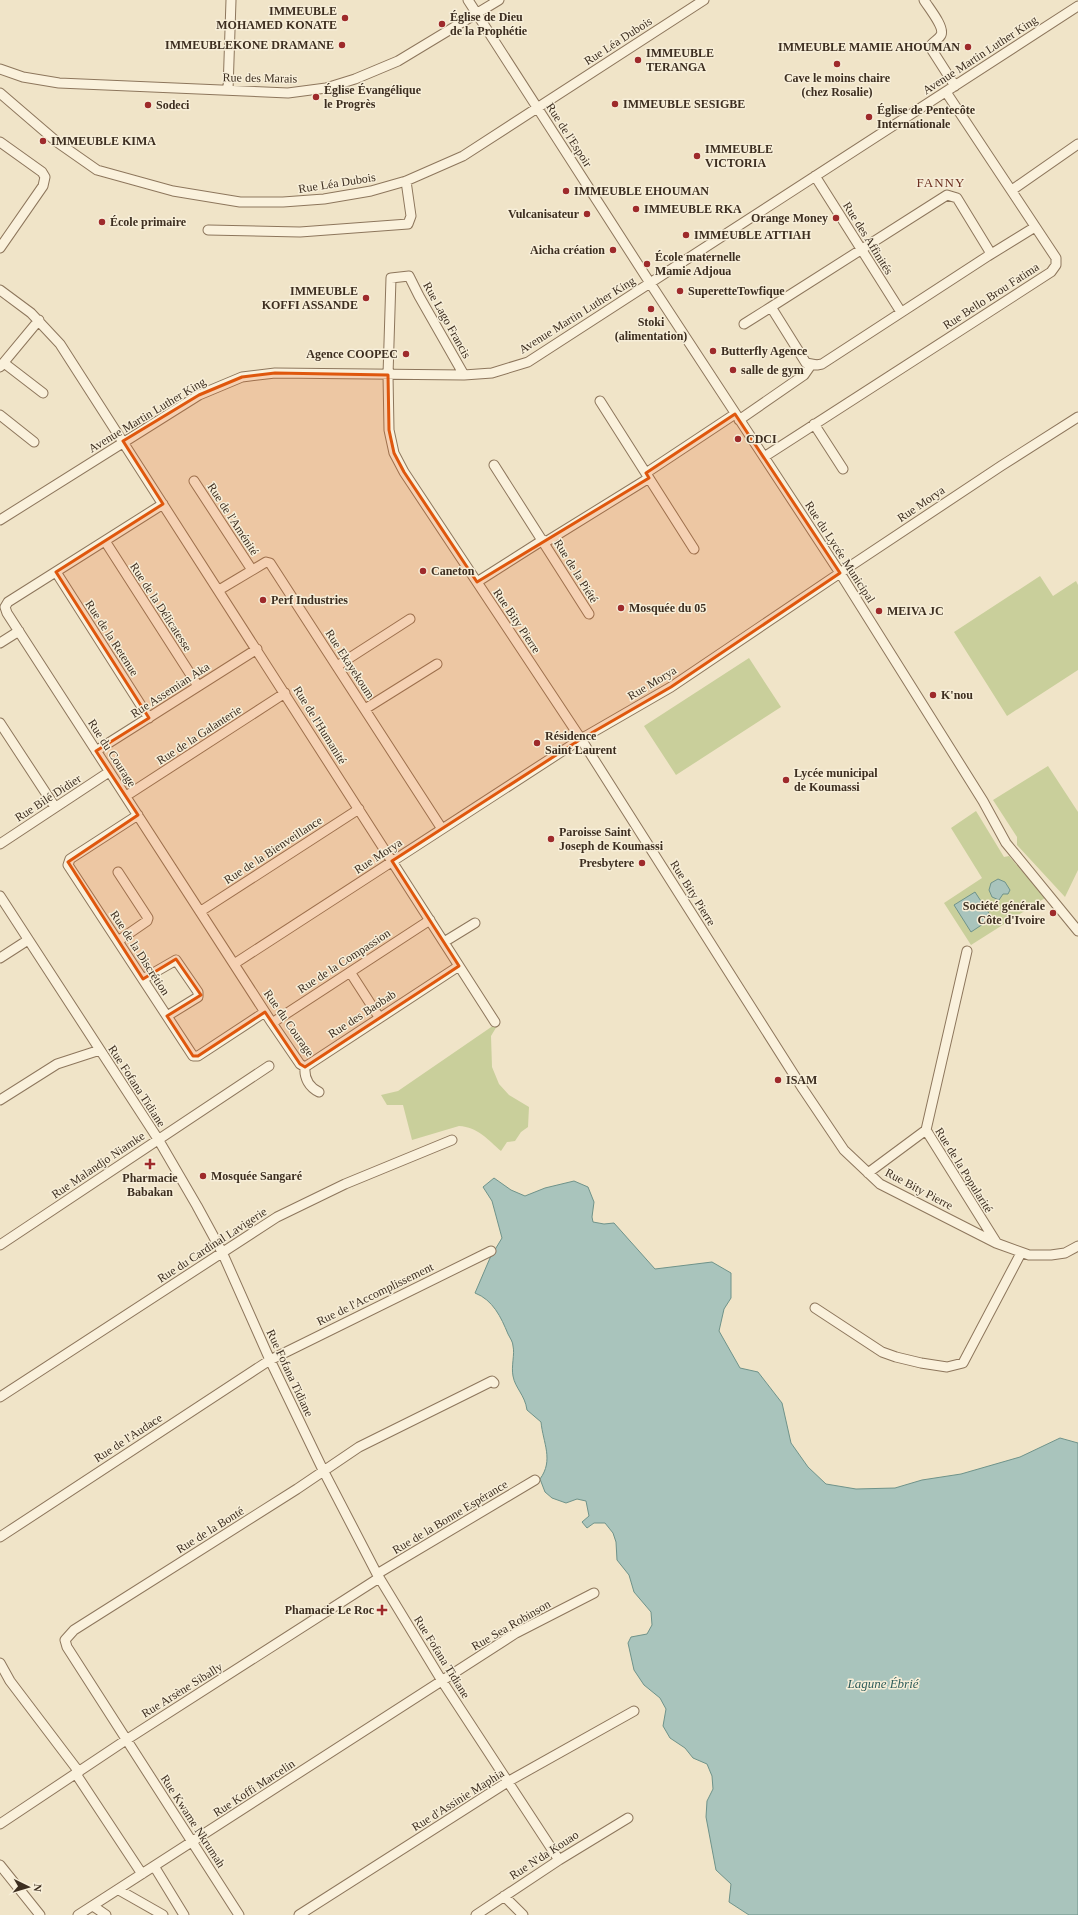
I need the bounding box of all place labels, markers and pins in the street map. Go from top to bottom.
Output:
place label: IMMEUBLE MOHAMED KONATE [216,4,337,32]
place label: Église de Dieu de la Prophétie [450,10,528,38]
marker: IMMEUBLE MOHAMED KONATE [340,13,350,23]
marker: Église de Dieu de la Prophétie [437,19,447,29]
place label: IMMEUBLEKONE DRAMANE [165,38,334,52]
marker: IMMEUBLEKONE DRAMANE [337,40,347,50]
place label: IMMEUBLE MAMIE AHOUMAN [778,40,960,54]
marker: IMMEUBLE MAMIE AHOUMAN [963,42,973,52]
place label: IMMEUBLE TERANGA [646,46,714,74]
marker: IMMEUBLE TERANGA [633,55,643,65]
marker: Cave le moins chaire (chez Rosalie) [832,59,842,69]
place label: Cave le moins chaire (chez Rosalie) [784,71,891,99]
place label: Église Évangélique le Progrès [324,83,422,111]
marker: Église Évangélique le Progrès [311,92,321,102]
place label: IMMEUBLE SESIGBE [623,97,745,111]
place label: Sodeci [156,98,190,112]
marker: IMMEUBLE SESIGBE [610,99,620,109]
marker: Sodeci [143,100,153,110]
place label: Église de Pentecôte Internationale [877,103,976,131]
marker: Église de Pentecôte Internationale [864,112,874,122]
place label: IMMEUBLE KIMA [51,134,156,148]
marker: IMMEUBLE KIMA [38,136,48,146]
place label: IMMEUBLE VICTORIA [705,142,773,170]
marker: IMMEUBLE VICTORIA [692,151,702,161]
place label: IMMEUBLE EHOUMAN [574,184,709,198]
marker: IMMEUBLE EHOUMAN [561,186,571,196]
place label: IMMEUBLE RKA [644,202,742,216]
marker: IMMEUBLE RKA [631,204,641,214]
place label: Vulcanisateur [508,207,580,221]
marker: Vulcanisateur [582,209,592,219]
place label: Orange Money [751,211,828,225]
marker: Orange Money [831,213,841,223]
place label: École primaire [110,215,187,229]
marker: École primaire [97,217,107,227]
place label: IMMEUBLE ATTIAH [694,228,811,242]
marker: IMMEUBLE ATTIAH [681,230,691,240]
place label: Aicha création [530,243,605,257]
marker: Aicha création [608,245,618,255]
place label: École maternelle Mamie Adjoua [655,250,741,278]
marker: École maternelle Mamie Adjoua [642,259,652,269]
place label: IMMEUBLE KOFFI ASSANDE [262,284,358,312]
place label: SuperetteTowfique [688,284,785,298]
marker: SuperetteTowfique [675,286,685,296]
marker: IMMEUBLE KOFFI ASSANDE [361,293,371,303]
marker: Stoki (alimentation) [646,304,656,314]
place label: Stoki (alimentation) [615,315,687,343]
place label: Butterfly Agence [721,344,808,358]
marker: Butterfly Agence [708,346,718,356]
place label: Agence COOPEC [306,347,398,361]
marker: Agence COOPEC [401,349,411,359]
place label: salle de gym [741,363,804,377]
marker: salle de gym [728,365,738,375]
place label: CDCI [746,432,777,446]
marker: CDCI [733,434,743,444]
place label: Caneton [431,564,475,578]
marker: Caneton [418,566,428,576]
place label: Perf Industries [271,593,348,607]
marker: Perf Industries [258,595,268,605]
place label: Mosquée du 05 [629,601,706,615]
marker: Mosquée du 05 [616,603,626,613]
place label: MEIVA JC [887,604,944,618]
marker: MEIVA JC [874,606,884,616]
place label: K'nou [941,688,973,702]
marker: K'nou [928,690,938,700]
place label: Résidence Saint Laurent [545,729,616,757]
marker: Résidence Saint Laurent [532,738,542,748]
place label: Lycée municipal de Koumassi [794,766,878,794]
marker: Lycée municipal de Koumassi [781,775,791,785]
place label: Paroisse Saint Joseph de Koumassi [559,825,664,853]
marker: Paroisse Saint Joseph de Koumassi [546,834,556,844]
place label: Presbytere [579,856,635,870]
marker: Presbytere [637,858,647,868]
place label: Société générale Côte d'Ivoire [963,899,1046,927]
marker: Société générale Côte d'Ivoire [1048,908,1058,918]
place label: ISAM [786,1073,817,1087]
marker: ISAM [773,1075,783,1085]
marker: Pharmacie Babakan [145,1159,155,1169]
place label: Mosquée Sangaré [211,1169,303,1183]
place label: Pharmacie Babakan [122,1171,178,1199]
marker: Mosquée Sangaré [198,1171,208,1181]
place label: Phamacie Le Roc [285,1603,375,1617]
marker: Phamacie Le Roc [377,1605,387,1615]

